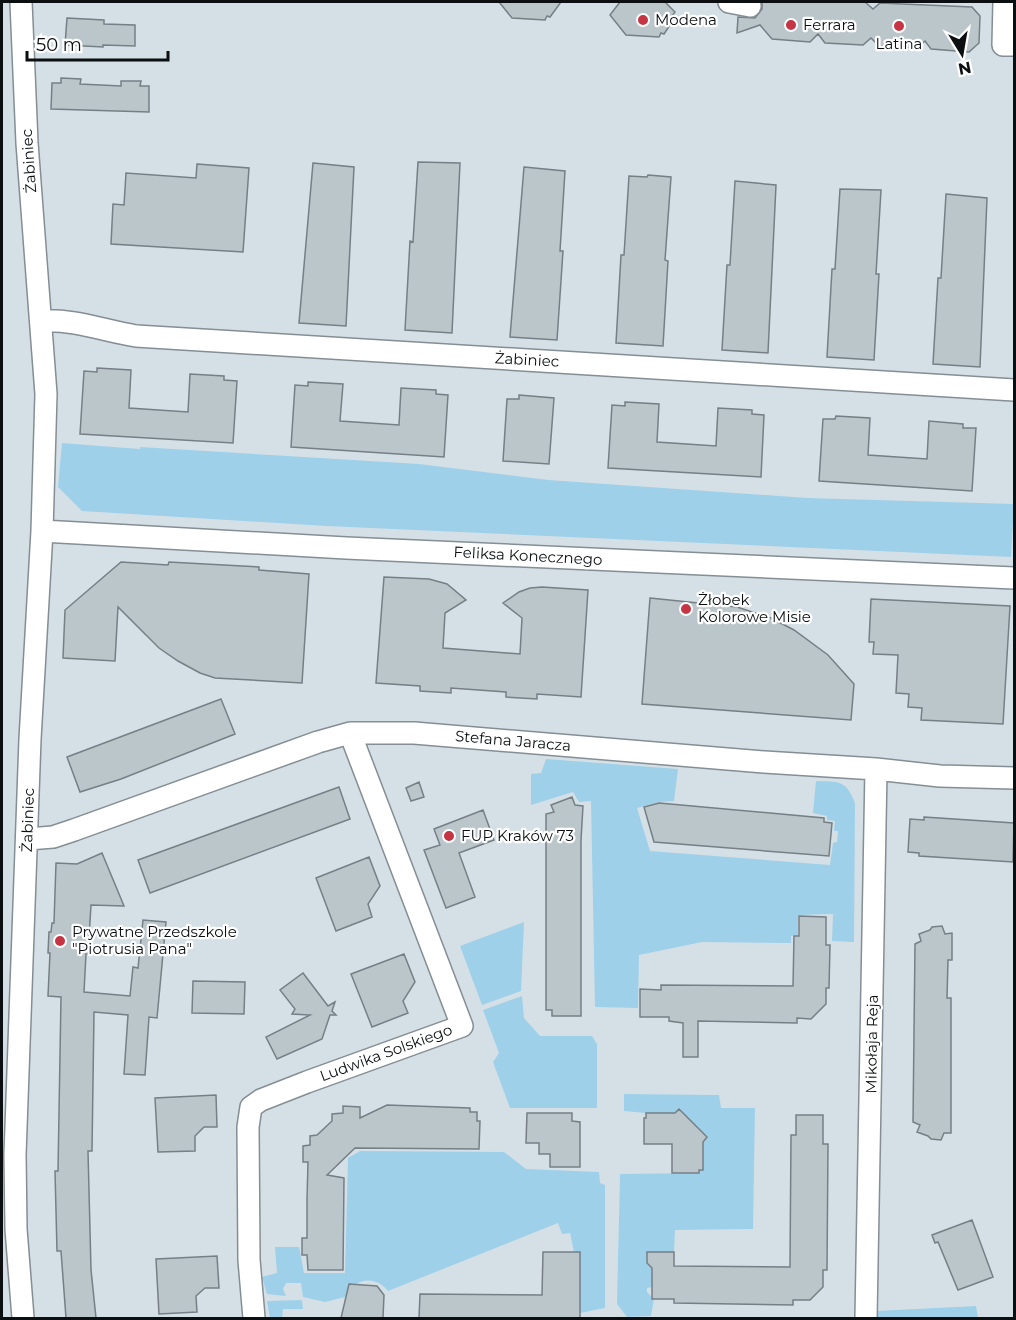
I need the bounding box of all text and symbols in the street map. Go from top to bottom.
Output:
place label: Modena [655,10,717,29]
marker: Modena [636,13,650,27]
place label: Ferrara [803,15,856,34]
marker: Ferrara [784,18,798,32]
marker: Latina [892,19,906,33]
scale bar [27,24,168,62]
north arrow [932,24,992,84]
text: 50 m [36,34,82,56]
place label: Latina [876,34,922,53]
text: N [957,58,973,79]
street label: Żabiniec [17,128,40,194]
street label: Żabiniec [494,348,560,371]
street label: Feliksa Konecznego [453,542,603,569]
place label: Żłobek Kolorowe Misie [698,590,811,626]
marker: Żłobek Kolorowe Misie [679,602,693,616]
street label: Stefana Jaracza [454,726,572,755]
street label: Żabiniec [17,787,38,853]
place label: FUP Kraków 73 [461,826,574,845]
marker: FUP Kraków 73 [442,829,456,843]
place label: Prywatne Przedszkole "Piotrusia Pana" [72,922,237,958]
marker: Prywatne Przedszkole "Piotrusia Pana" [53,934,67,948]
street label: Mikołaja Reja [861,994,882,1094]
street label: Ludwika Solskiego [317,1020,455,1085]

